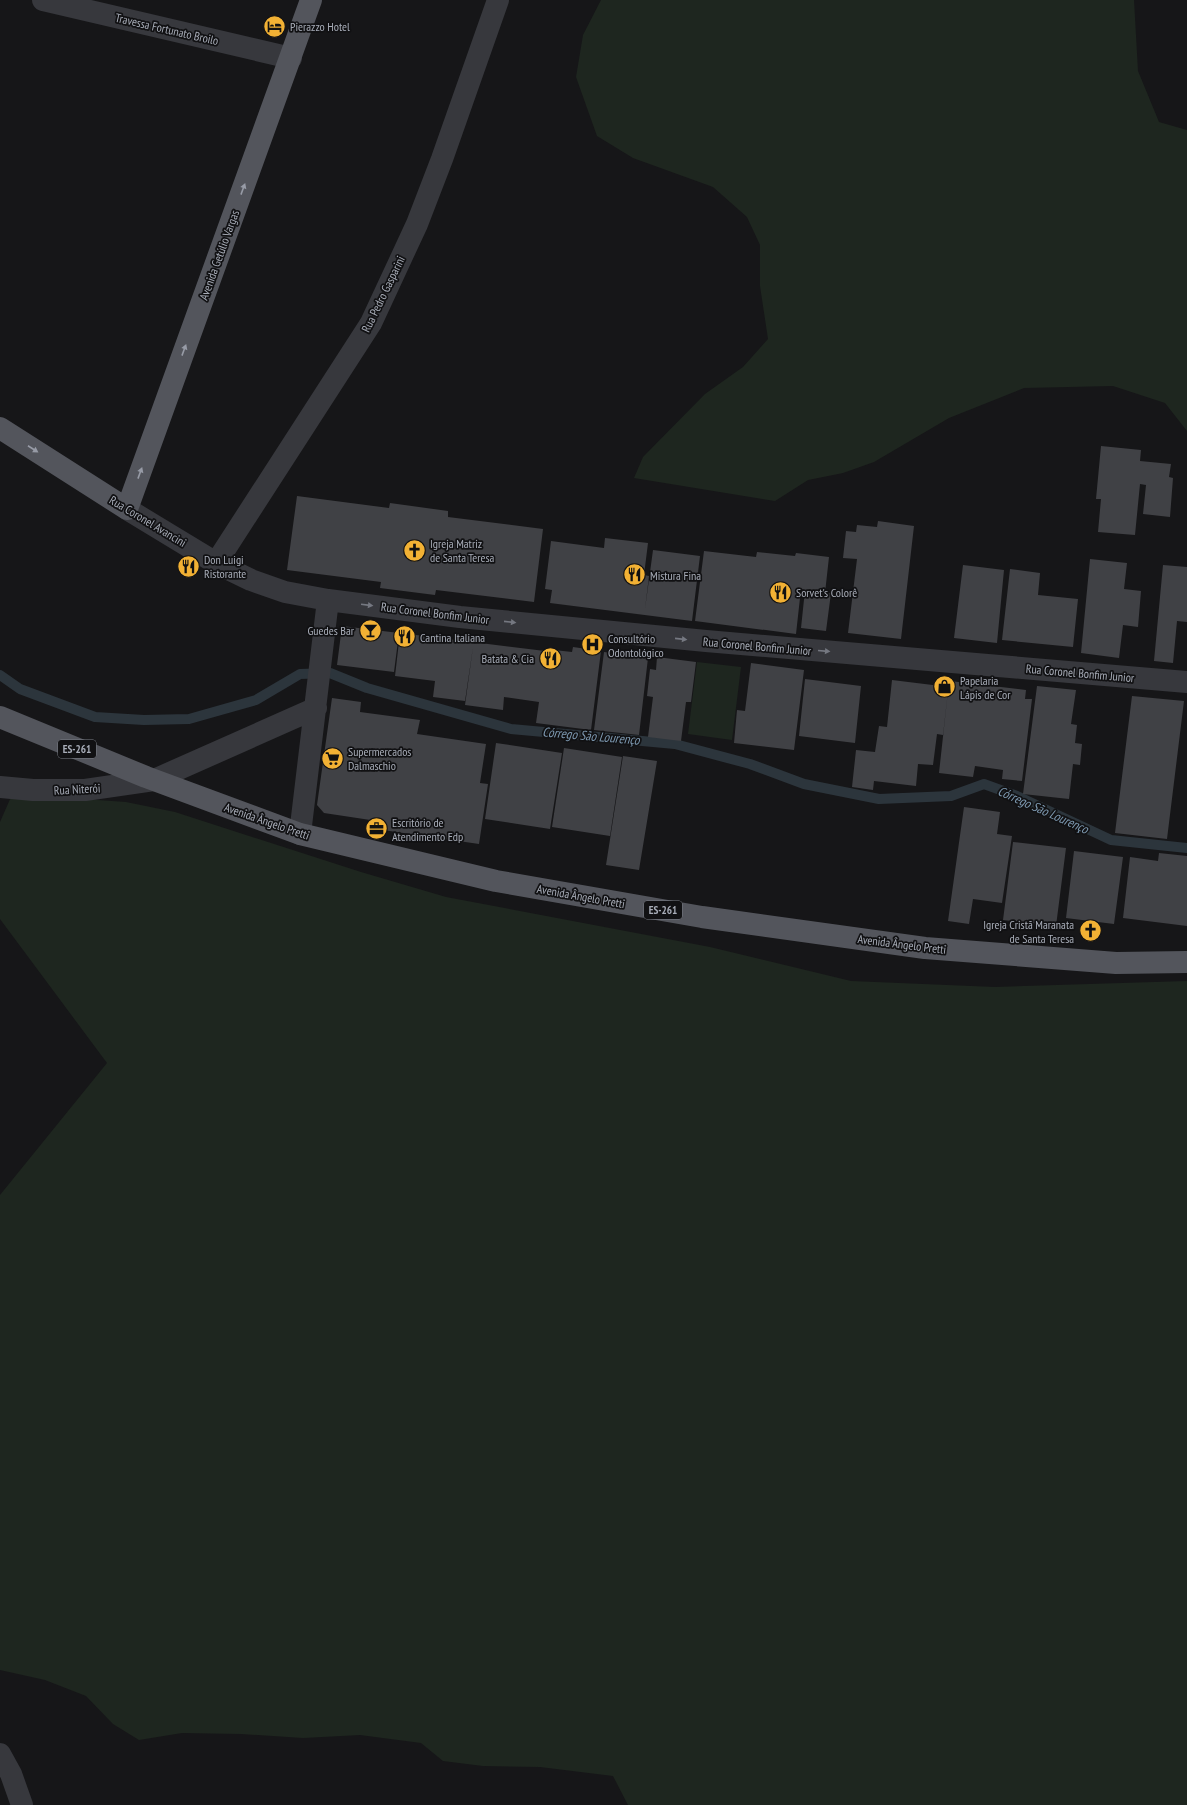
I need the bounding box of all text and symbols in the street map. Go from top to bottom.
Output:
street label: Travessa Fortunato Broilo [114,10,220,48]
hotel icon: Pierazzo Hotel [262,13,288,39]
place label: Pierazzo Hotel [290,19,350,34]
one-way arrow [241,182,247,194]
street label: Avenida Getúlio Vargas [196,208,242,302]
street label: Rua Pedro Gasparini [358,253,408,335]
one-way arrow [182,344,188,356]
one-way arrow [27,446,39,453]
one-way arrow [137,466,143,478]
street label: Rua Coronel Avancini [107,492,189,550]
place label: Igreja Matriz de Santa Teresa [430,536,495,565]
church icon: Igreja Matriz de Santa Teresa [402,537,428,563]
place label: Don Luigi Ristorante [204,552,246,581]
restaurant icon: Don Luigi Ristorante [175,553,201,579]
restaurant icon: Mistura Fina [622,562,648,588]
place label: Mistura Fina [650,568,701,583]
restaurant icon: Sorvet's Colorê [768,579,794,605]
place label: Sorvet's Colorê [796,585,857,600]
street label: Rua Coronel Bonfim Junior [380,599,491,627]
one-way arrow [361,602,373,608]
bar icon: Guedes Bar [357,617,383,643]
one-way arrow [504,618,516,625]
place label: Guedes Bar [307,623,355,638]
restaurant icon: Cantina Italiana [392,624,418,650]
place label: Cantina Italiana [420,630,485,645]
place label: Consultório Odontológico [608,631,664,660]
hospital icon: Consultório Odontológico [579,632,605,658]
street label: Rua Coronel Bonfim Junior [702,634,813,658]
one-way arrow [675,635,687,642]
restaurant icon: Batata & Cia [537,645,563,671]
one-way arrow [818,648,830,655]
place label: Batata & Cia [481,651,534,666]
street label: Rua Coronel Bonfim Junior [1025,661,1136,685]
place label: Papelaria Lápis de Cor [960,673,1011,702]
shop icon: Papelaria Lápis de Cor [932,674,958,700]
water label: Córrego São Lourenço [542,723,642,749]
road number: ES-261 [58,740,96,758]
place label: Supermercados Dalmaschio [348,744,411,773]
supermarket icon: Supermercados Dalmaschio [319,745,345,771]
street label: Rua Niterói [53,780,101,798]
water label: Córrego São Lourenço [995,782,1092,838]
street label: Avenida Ângelo Pretti [222,799,312,843]
place label: Escritório de Atendimento Edp [392,815,463,844]
office icon: Escritório de Atendimento Edp [364,816,390,842]
street label: Avenida Ângelo Pretti [536,881,626,911]
road number: ES-261 [644,901,682,919]
place label: Igreja Cristã Maranata de Santa Teresa [983,917,1074,946]
church icon: Igreja Cristã Maranata de Santa Teresa [1077,918,1103,944]
street label: Avenida Ângelo Pretti [857,931,947,957]

